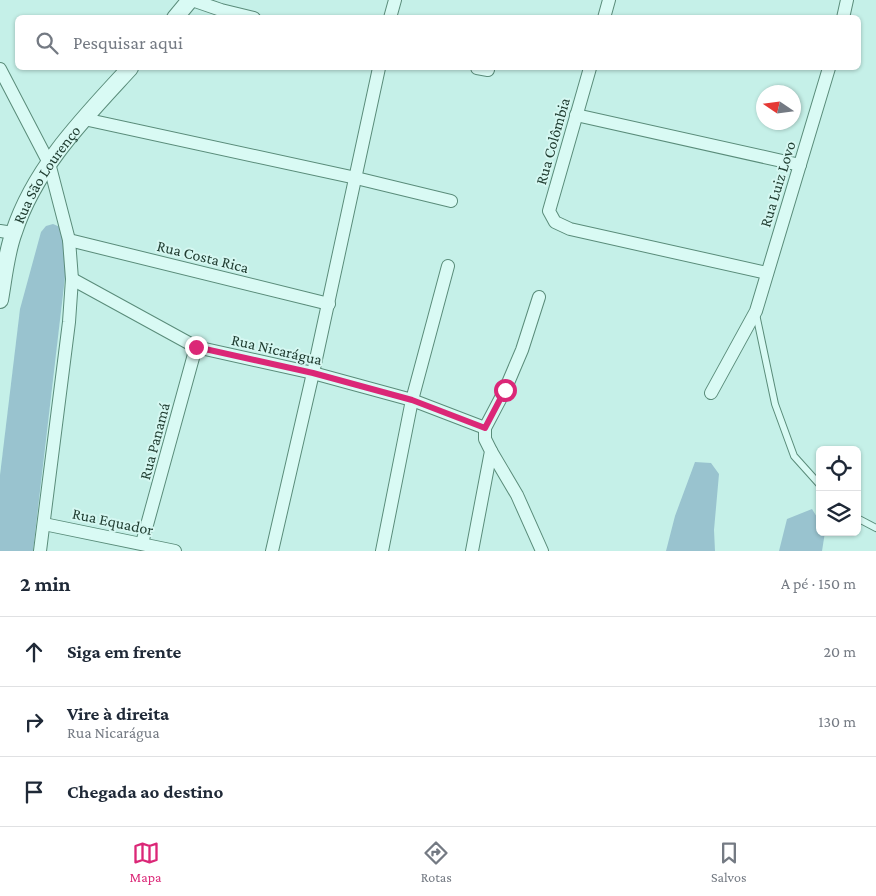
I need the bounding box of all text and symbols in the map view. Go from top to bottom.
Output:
search box [15,15,861,70]
icon: search [33,29,61,57]
text: Pesquisar aqui [73,32,183,53]
north arrow [756,85,801,130]
street label: Rua Colômbia [532,95,573,187]
street label: Rua São Lourenço [10,122,84,226]
street label: Rua Luiz Lovo [756,139,799,229]
street label: Rua Costa Rica [155,237,251,276]
street label: Rua Nicarágua [230,331,325,369]
route end [185,336,208,359]
route start [494,379,517,402]
street label: Rua Panamá [136,400,173,481]
map controls [816,446,861,536]
button: locate [816,446,861,491]
button: layers [816,491,861,536]
street label: Rua Equador [71,505,155,539]
text: 2 min [20,572,71,596]
text: A pé · 150 m [781,575,856,592]
icon: ahead [20,638,48,666]
text: Siga em frente [67,641,181,662]
text: 20 m [823,643,856,660]
text: Vire à direita [67,703,169,724]
icon: right [20,708,48,736]
text: 130 m [818,713,856,730]
text: Rua Nicarágua [67,724,160,741]
icon: arrive [20,778,48,806]
text: Chegada ao destino [67,781,223,802]
tab: Mapa [130,839,162,885]
tab: Rotas [421,839,452,885]
tab: Salvos [711,839,746,885]

